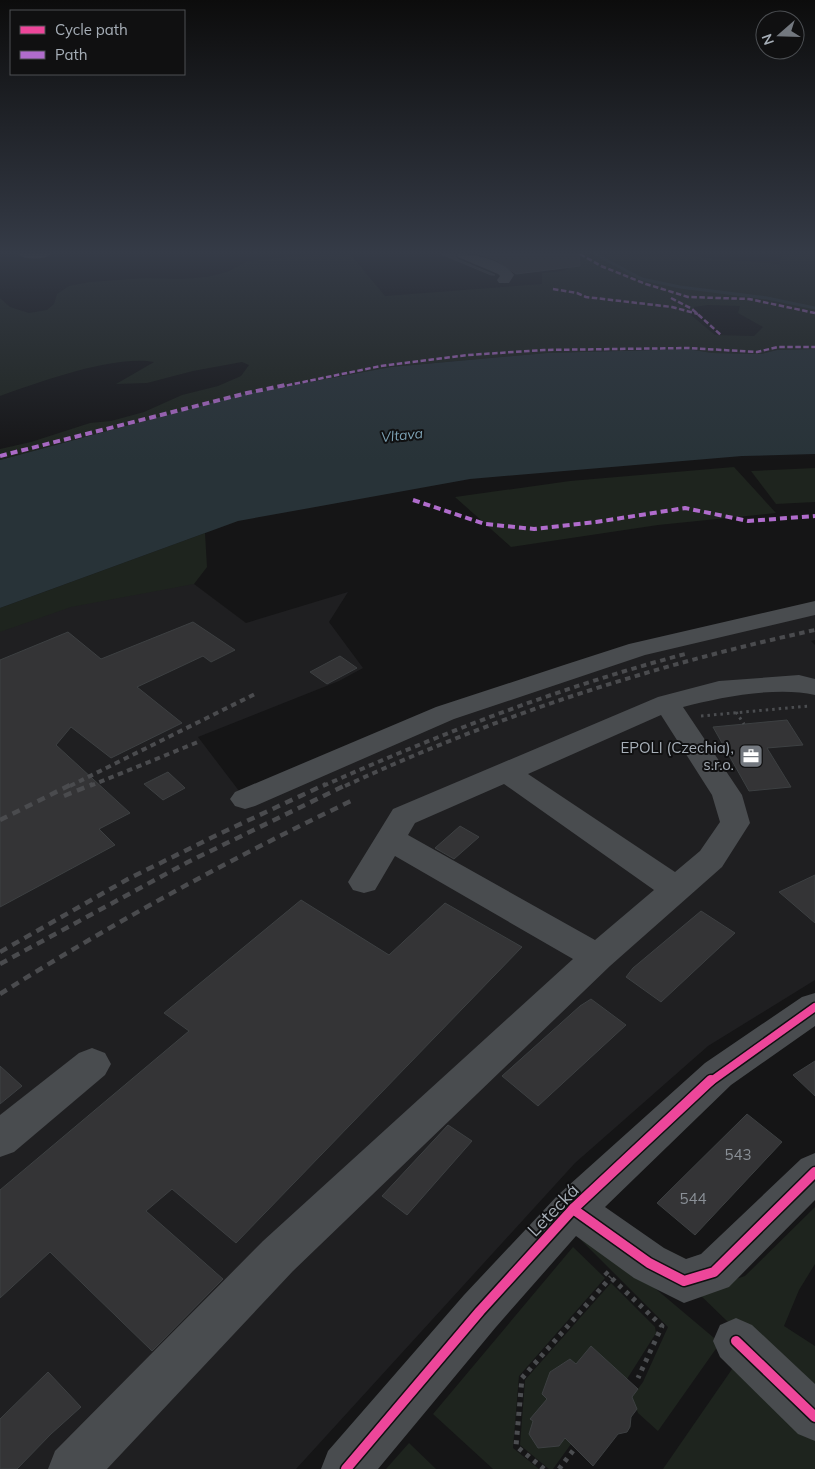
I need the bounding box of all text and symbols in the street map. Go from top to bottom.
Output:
legend [10,10,185,75]
north arrow [755,10,805,60]
text: Cycle path [55,20,128,39]
text: N [758,31,778,47]
text: Path [55,45,87,64]
water label: Vltava [380,424,424,446]
place label: EPOLI (Czechia), s.r.o. [621,738,734,774]
office icon: EPOLI (Czechia), s.r.o. [738,743,764,769]
house number: 543 [724,1145,752,1164]
street label: Letecká [522,1179,584,1241]
house number: 544 [679,1189,707,1208]

